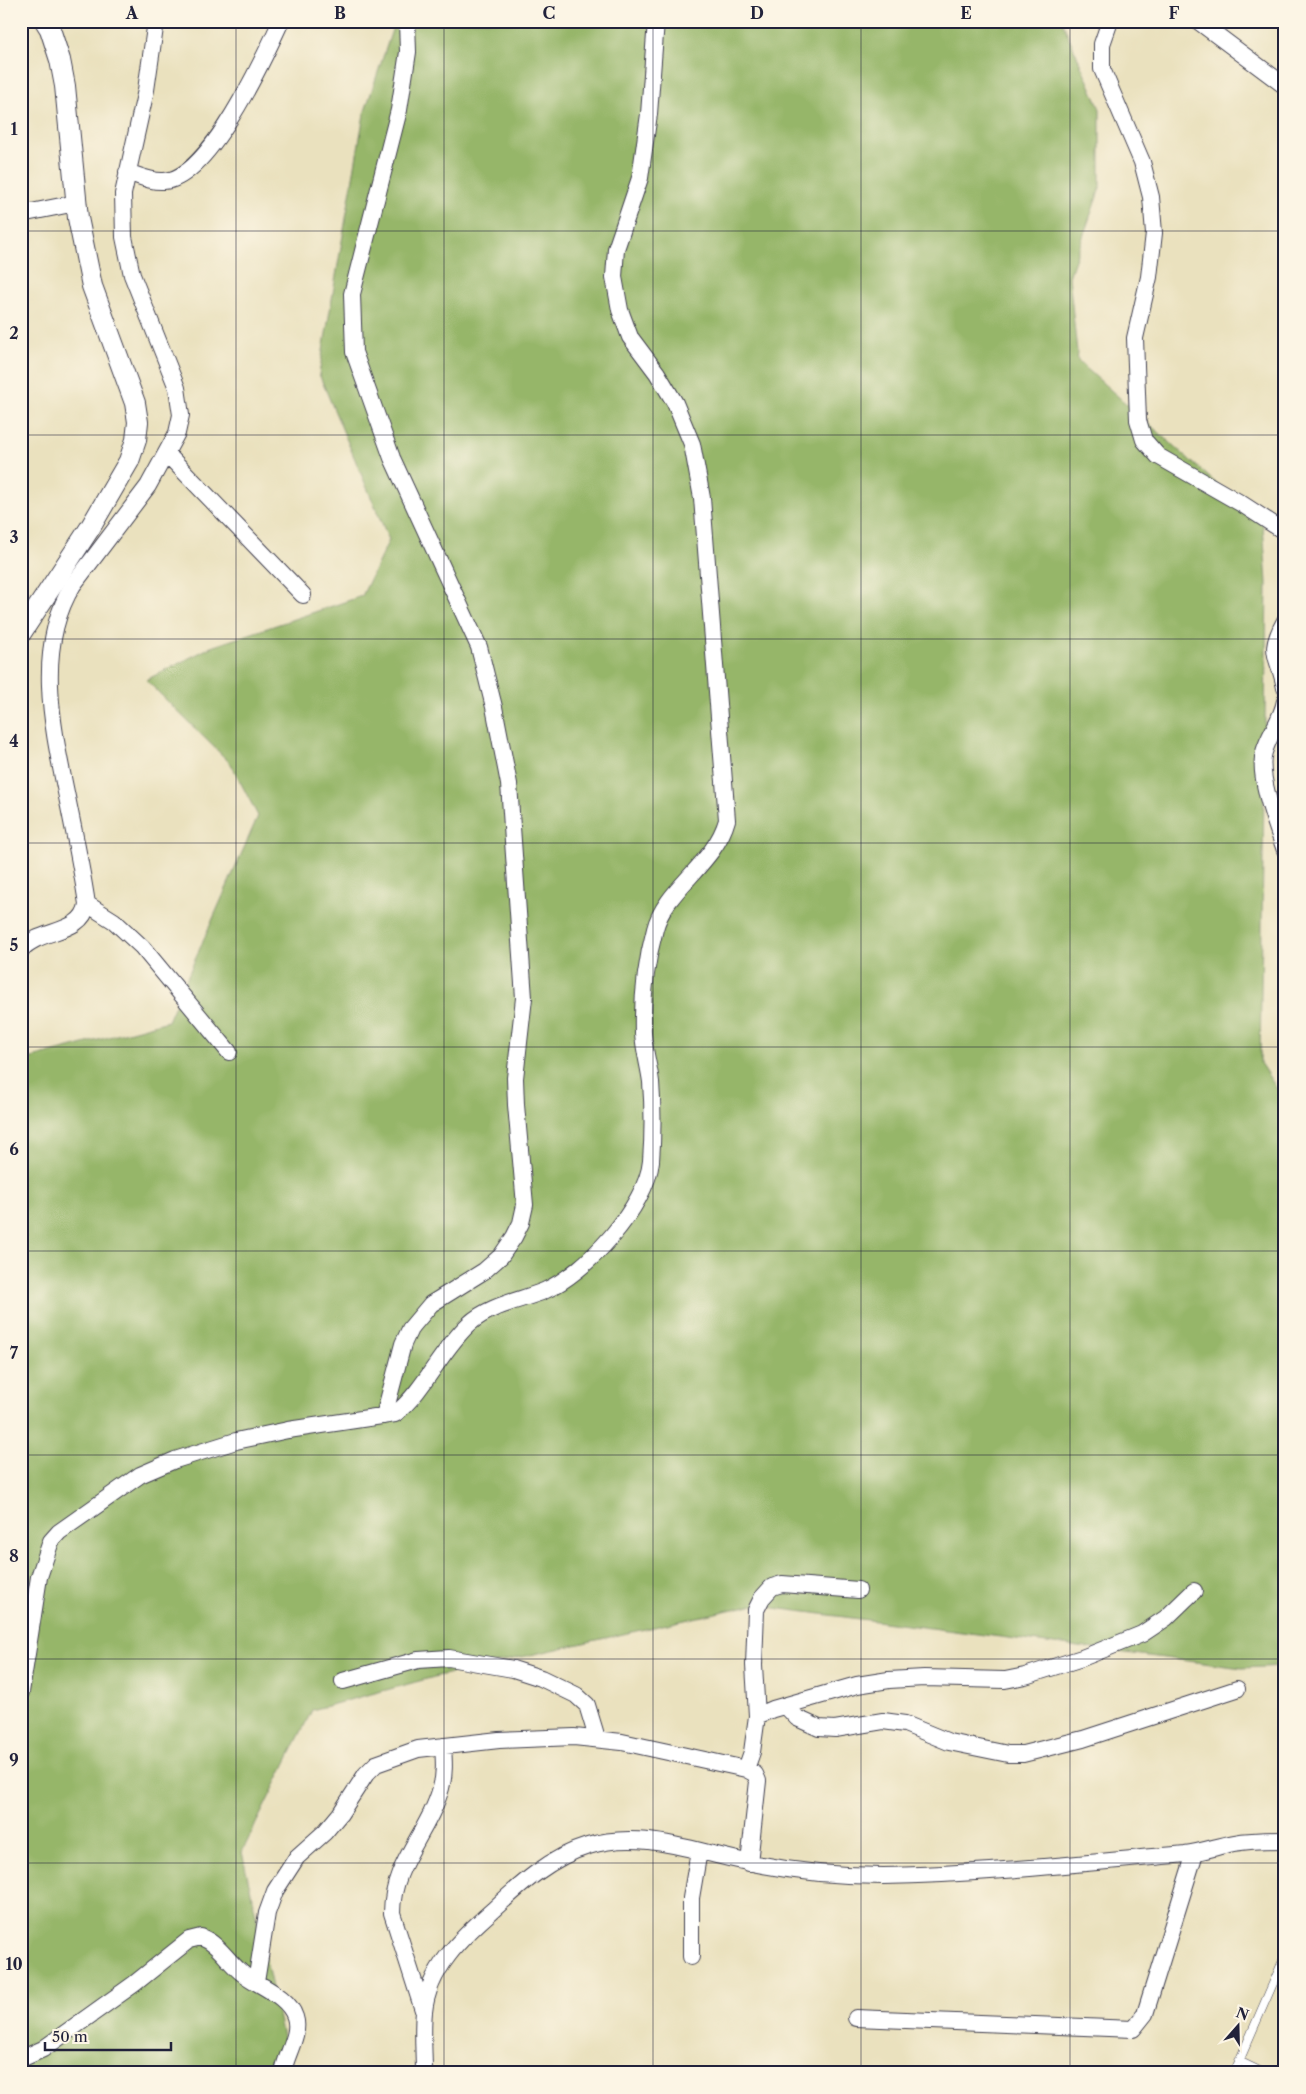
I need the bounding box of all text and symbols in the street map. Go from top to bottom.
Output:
text: A [125,3,139,23]
text: B [334,3,346,23]
text: C [543,3,555,23]
text: D [750,3,764,23]
text: E [960,3,972,23]
text: F [1169,3,1180,23]
text: 1 [10,119,18,139]
text: 2 [9,323,19,343]
text: 3 [9,527,19,547]
text: 4 [9,731,19,751]
text: 5 [10,935,19,955]
text: 6 [9,1139,19,1159]
text: 7 [10,1343,19,1363]
text: 8 [9,1546,19,1566]
text: 9 [9,1750,19,1770]
text: 10 [5,1954,23,1974]
north arrow [1214,2002,1264,2052]
text: N [1234,2003,1251,2024]
scale bar [45,2019,171,2051]
text: 50 m [52,2027,88,2046]

